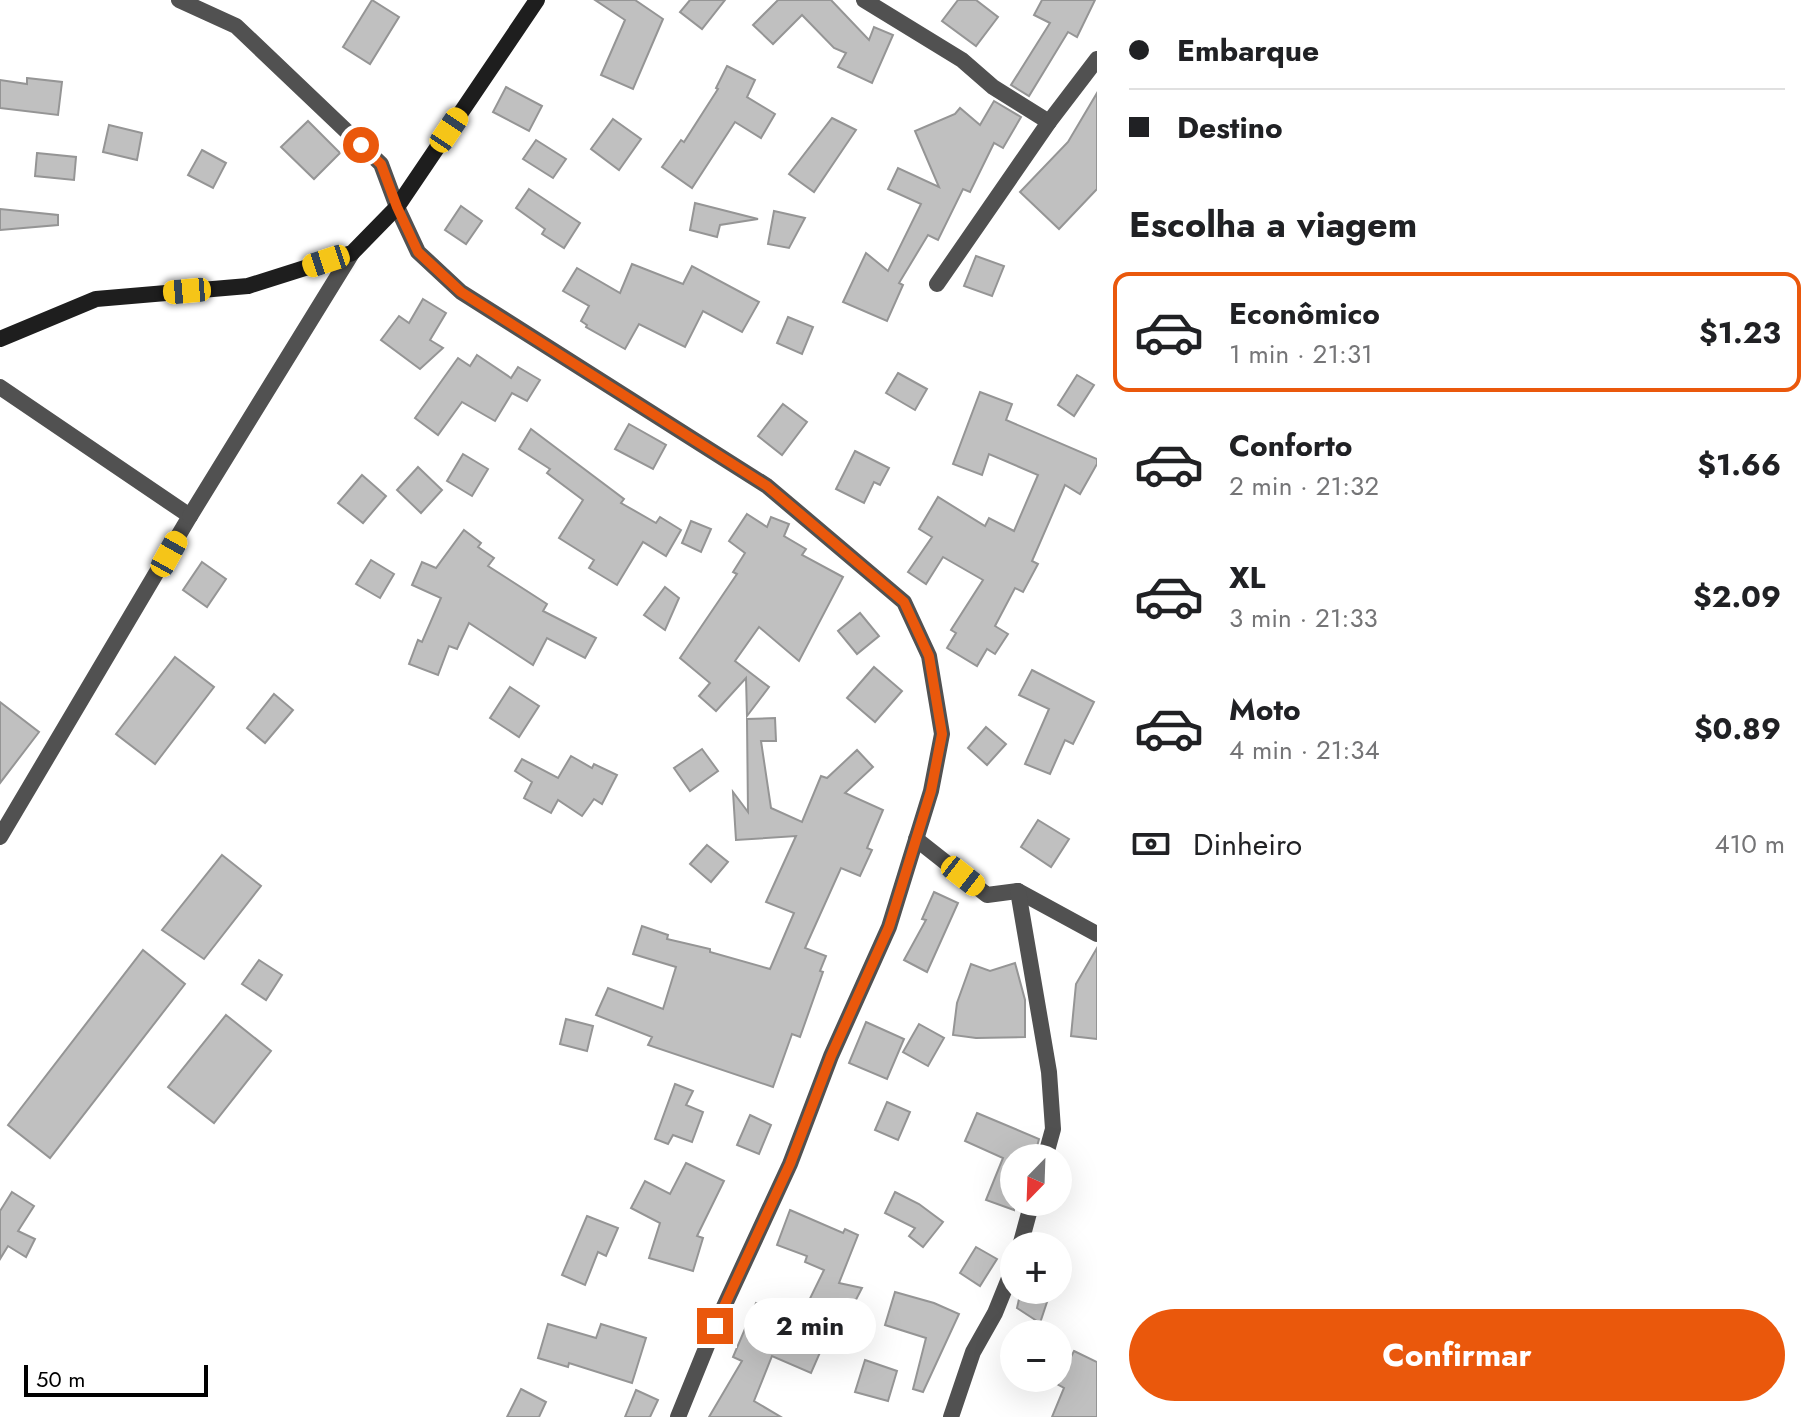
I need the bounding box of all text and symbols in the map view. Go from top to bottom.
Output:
text: Embarque [1177,29,1319,72]
car [426,103,472,157]
text: Destino [1177,106,1283,149]
route start [343,127,379,163]
text: Escolha a viagem [1129,198,1417,250]
car [299,242,353,280]
car [162,277,212,305]
text: Econômico [1229,292,1380,335]
icon: car [1133,296,1205,368]
text: $1.23 [1699,311,1781,354]
text: 1 min · 21:31 [1229,335,1373,373]
text: Conforto [1229,424,1353,467]
icon: car [1133,428,1205,500]
text: $1.66 [1697,443,1781,486]
text: 2 min · 21:32 [1229,467,1379,505]
car [147,527,191,581]
text: XL [1229,556,1265,599]
icon: car [1133,560,1205,632]
text: $2.09 [1693,575,1781,618]
text: 3 min · 21:33 [1229,599,1378,637]
text: Moto [1229,688,1301,731]
icon: car [1133,692,1205,764]
text: $0.89 [1694,707,1781,750]
text: 4 min · 21:34 [1229,731,1380,769]
icon: cash [1129,822,1173,866]
text: Dinheiro [1193,823,1302,866]
text: 410 m [1714,825,1785,863]
car [937,852,989,900]
north arrow [1000,1144,1072,1216]
map controls [1000,1144,1072,1392]
button: + [1000,1232,1072,1304]
callout: 2 min [743,1298,875,1354]
text: 2 min [776,1307,844,1345]
route end [697,1308,733,1344]
button: Confirmar [1129,1309,1785,1401]
button: − [1000,1320,1072,1392]
scale bar [24,1361,208,1397]
text: 50 m [36,1363,85,1395]

